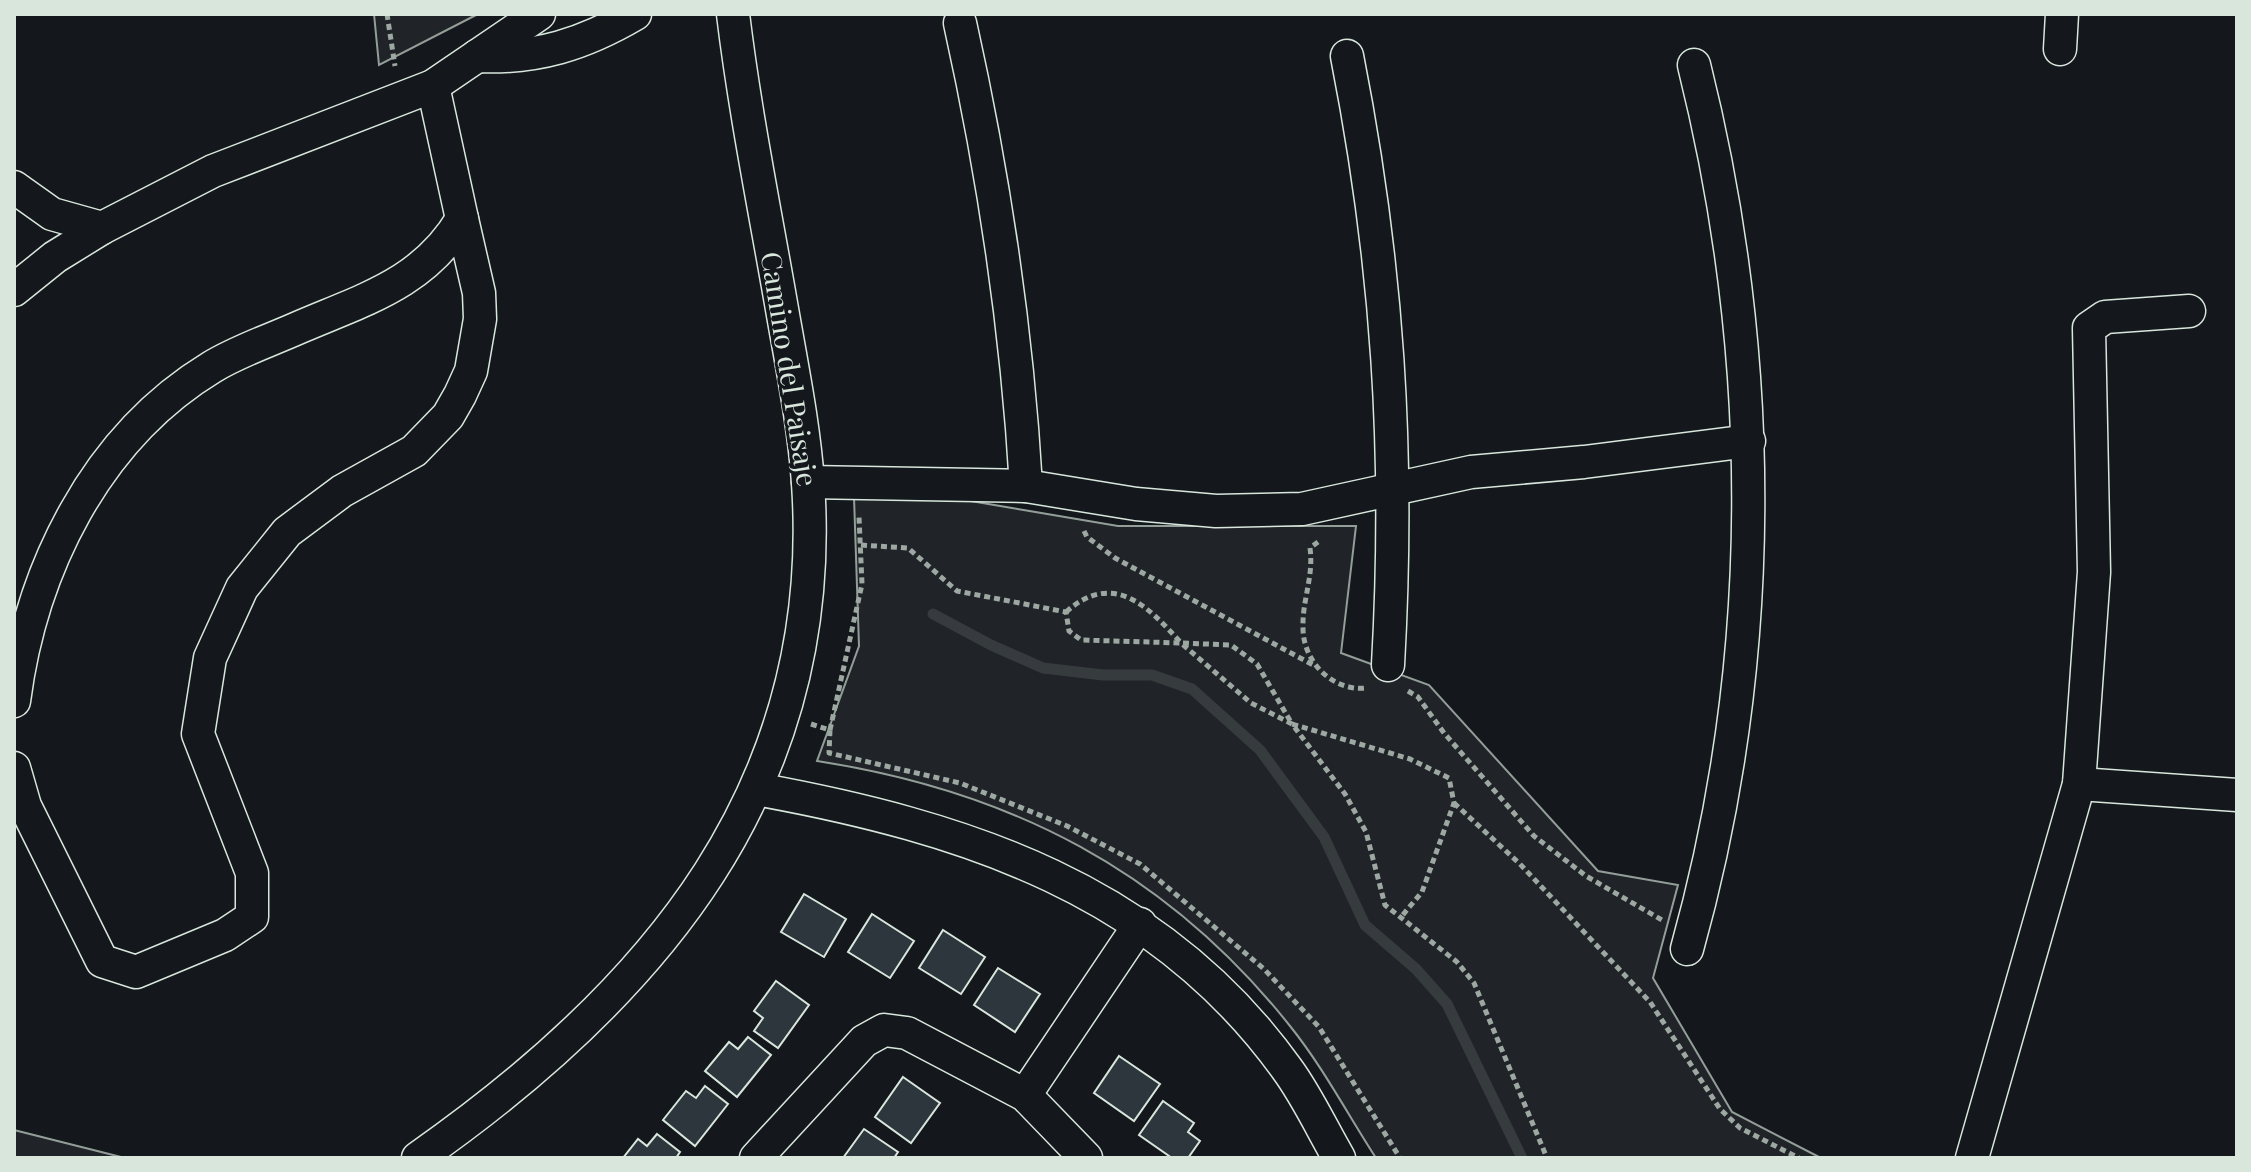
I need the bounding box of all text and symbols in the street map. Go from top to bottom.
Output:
street label: Camino del Paisaje [754,249,827,489]

